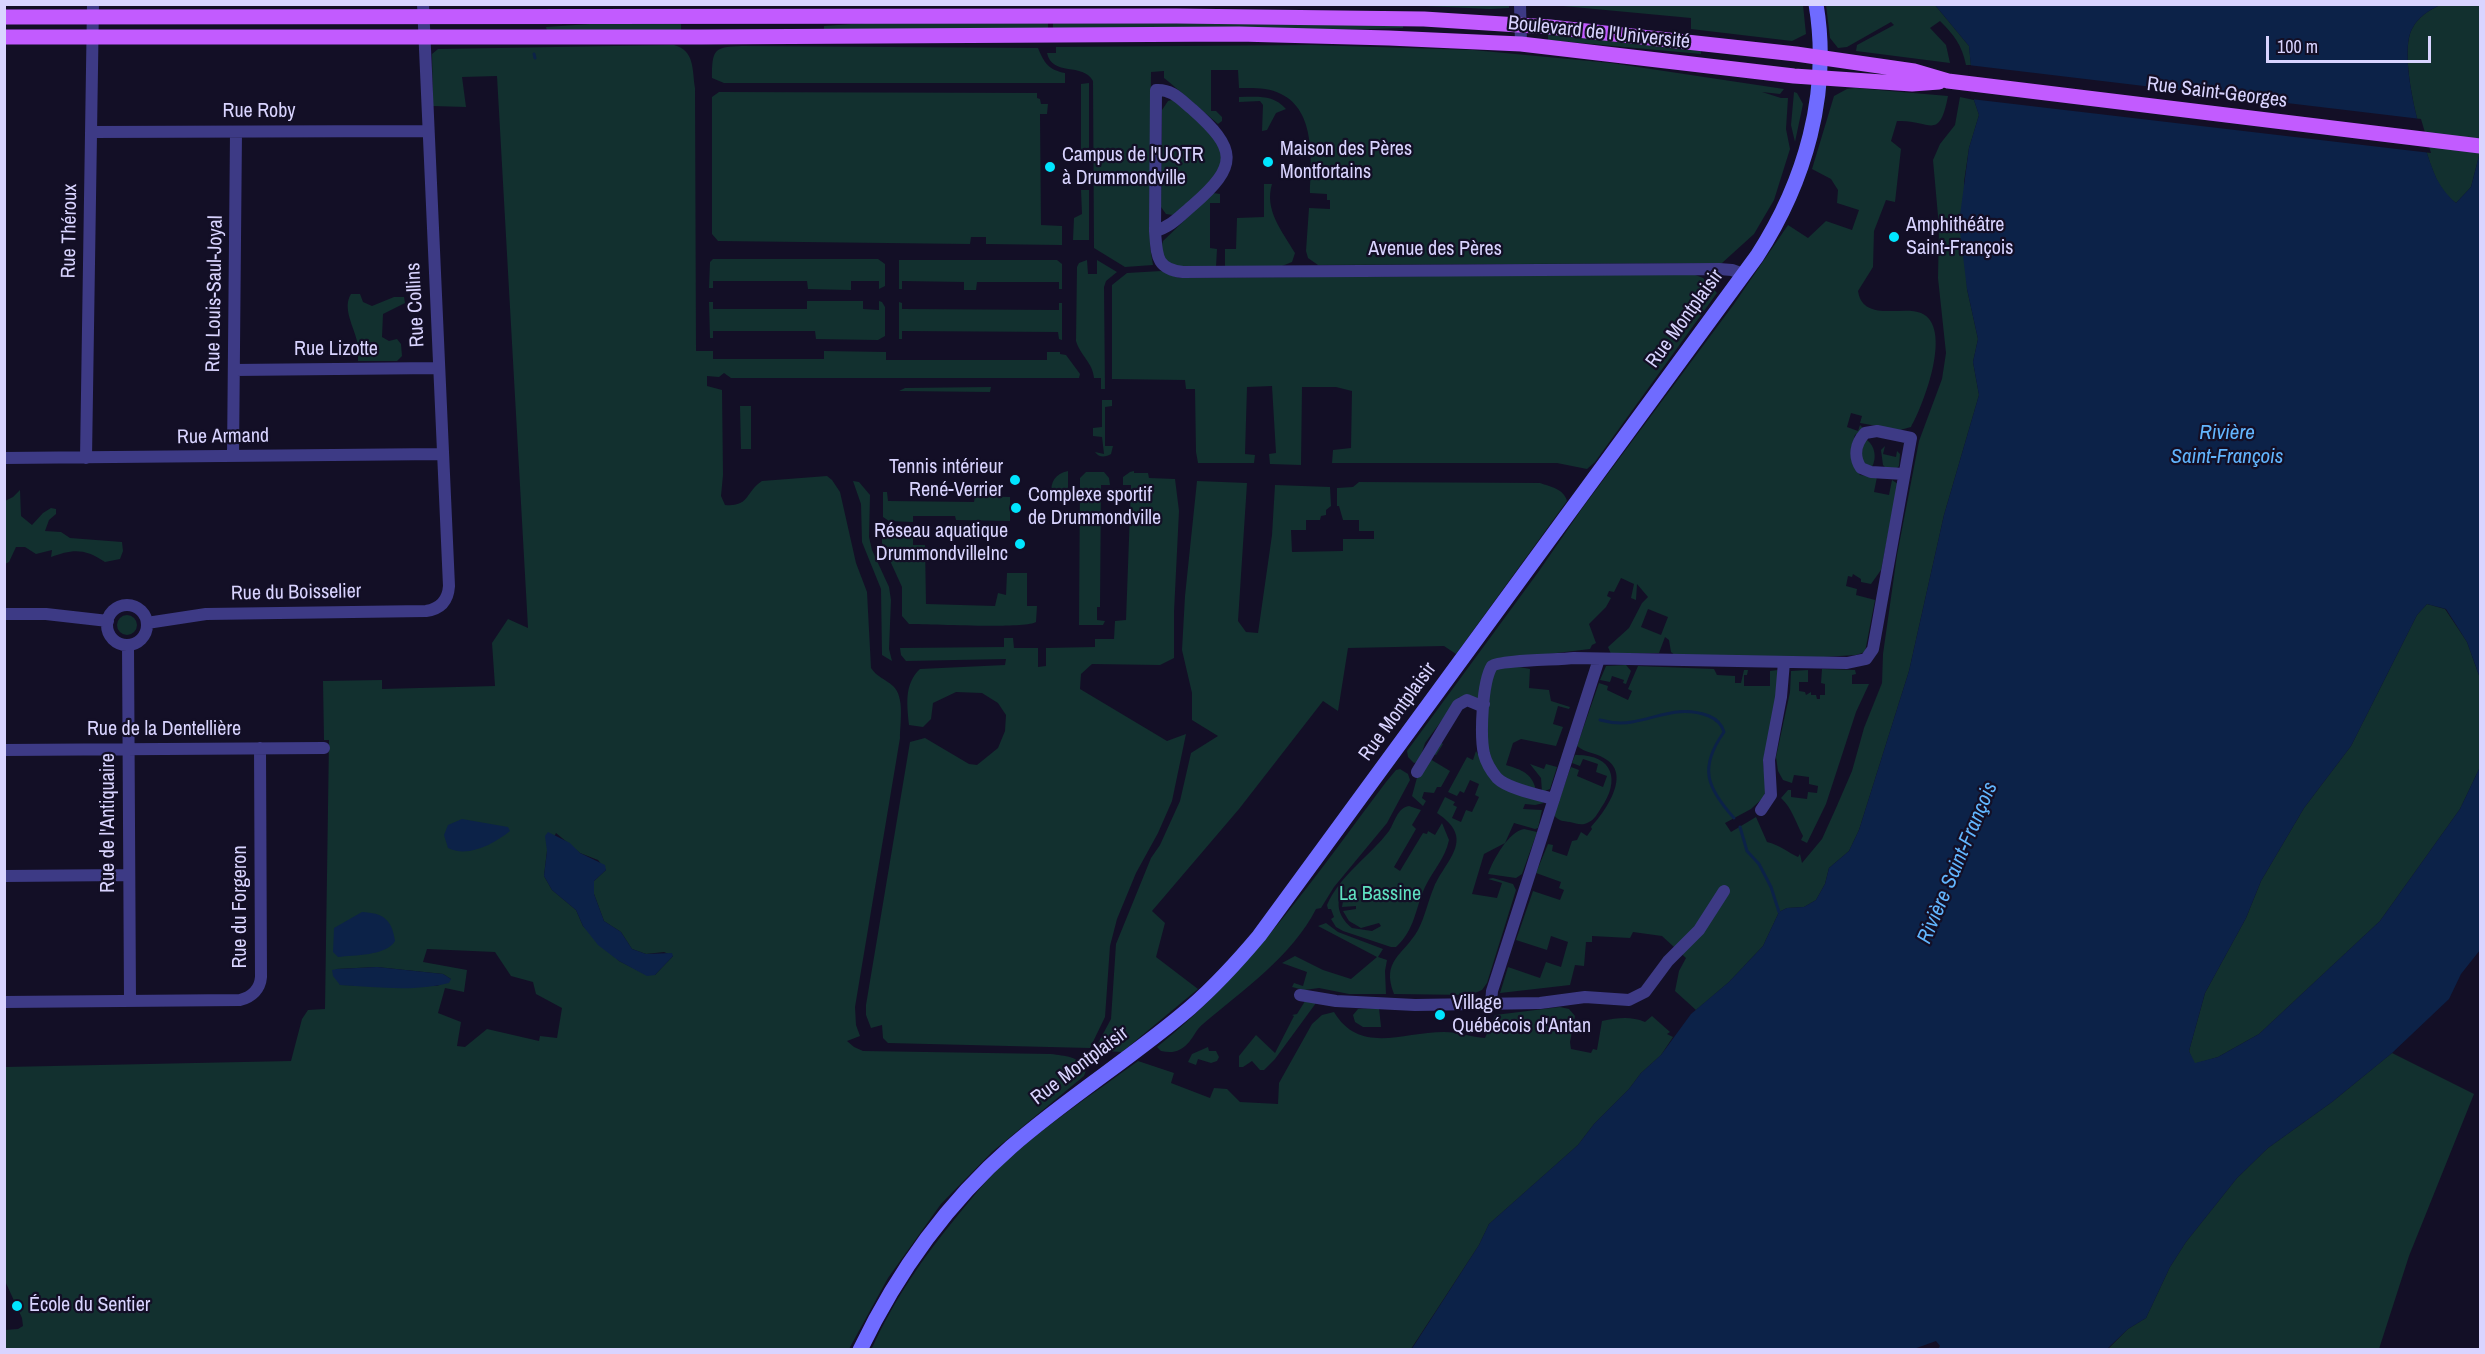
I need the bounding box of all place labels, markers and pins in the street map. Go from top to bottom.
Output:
place label: Maison des Pères Montfortains [1280,138,1412,185]
place label: Campus de l'UQTR à Drummondville [1062,144,1204,191]
marker: Maison des Pères Montfortains [1261,155,1275,169]
marker: Campus de l'UQTR à Drummondville [1043,160,1057,174]
place label: Amphithéâtre Saint-François [1906,214,2014,261]
marker: Amphithéâtre Saint-François [1887,230,1901,244]
place label: Tennis intérieur René-Verrier [889,456,1003,503]
marker: Tennis intérieur René-Verrier [1008,473,1022,487]
place label: Complexe sportif de Drummondville [1028,484,1161,531]
marker: Complexe sportif de Drummondville [1009,501,1023,515]
place label: Réseau aquatique DrummondvilleInc [874,520,1008,567]
marker: Réseau aquatique DrummondvilleInc [1013,537,1027,551]
place label: Village Québécois d'Antan [1452,992,1591,1039]
marker: Village Québécois d'Antan [1433,1008,1447,1022]
place label: École du Sentier [29,1294,150,1318]
marker: École du Sentier [10,1299,24,1313]

